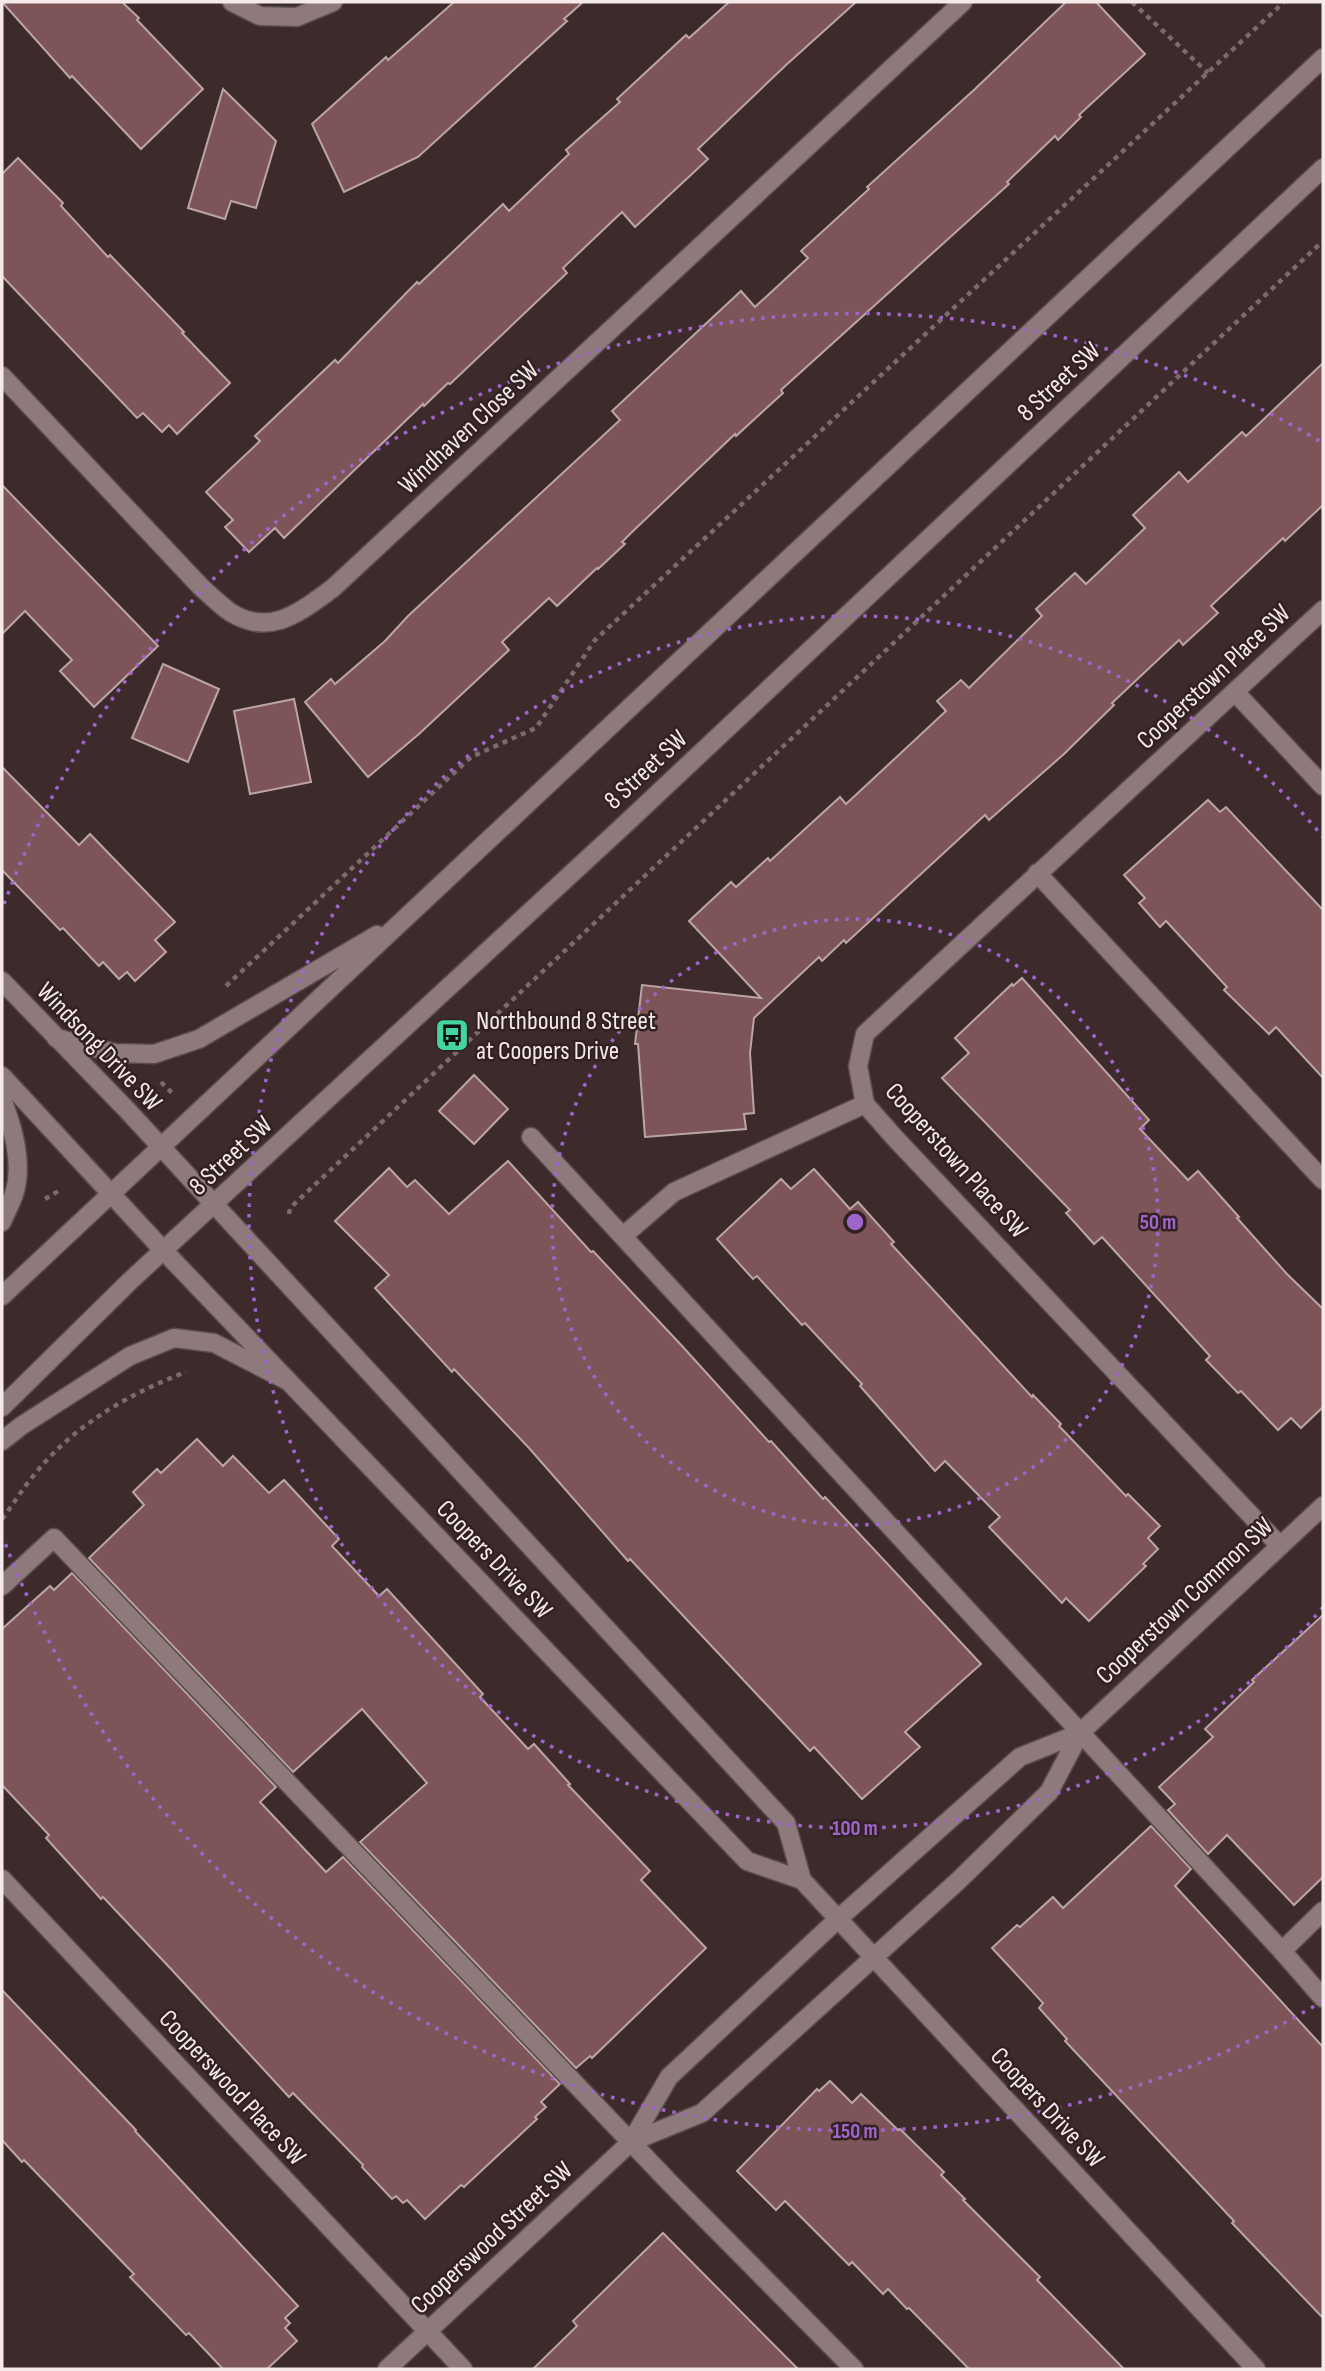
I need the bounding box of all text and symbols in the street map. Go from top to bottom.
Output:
street label: 8 Street SW [1011,336,1107,428]
street label: Windhaven Close SW [392,355,546,501]
street label: Cooperstown Place SW [1131,598,1297,756]
street label: 8 Street SW [598,724,694,816]
street label: Windsong Drive SW [30,976,168,1118]
place label: Northbound 8 Street at Coopers Drive [476,1006,656,1067]
bus stop icon: Northbound 8 Street at Coopers Drive [433,1016,471,1054]
street label: Cooperstown Place SW [878,1077,1034,1245]
street label: 8 Street SW [183,1110,279,1202]
centre of rings [843,1210,867,1234]
text: 50 m [1140,1210,1176,1235]
street label: Coopers Drive SW [430,1494,558,1626]
street label: Cooperstown Common SW [1090,1511,1280,1691]
text: 100 m [832,1816,878,1841]
street label: Cooperswood Place SW [152,2004,312,2172]
street label: Coopers Drive SW [983,2041,1111,2175]
text: 150 m [833,2119,877,2144]
street label: Cooperswood Street SW [405,2155,579,2321]

